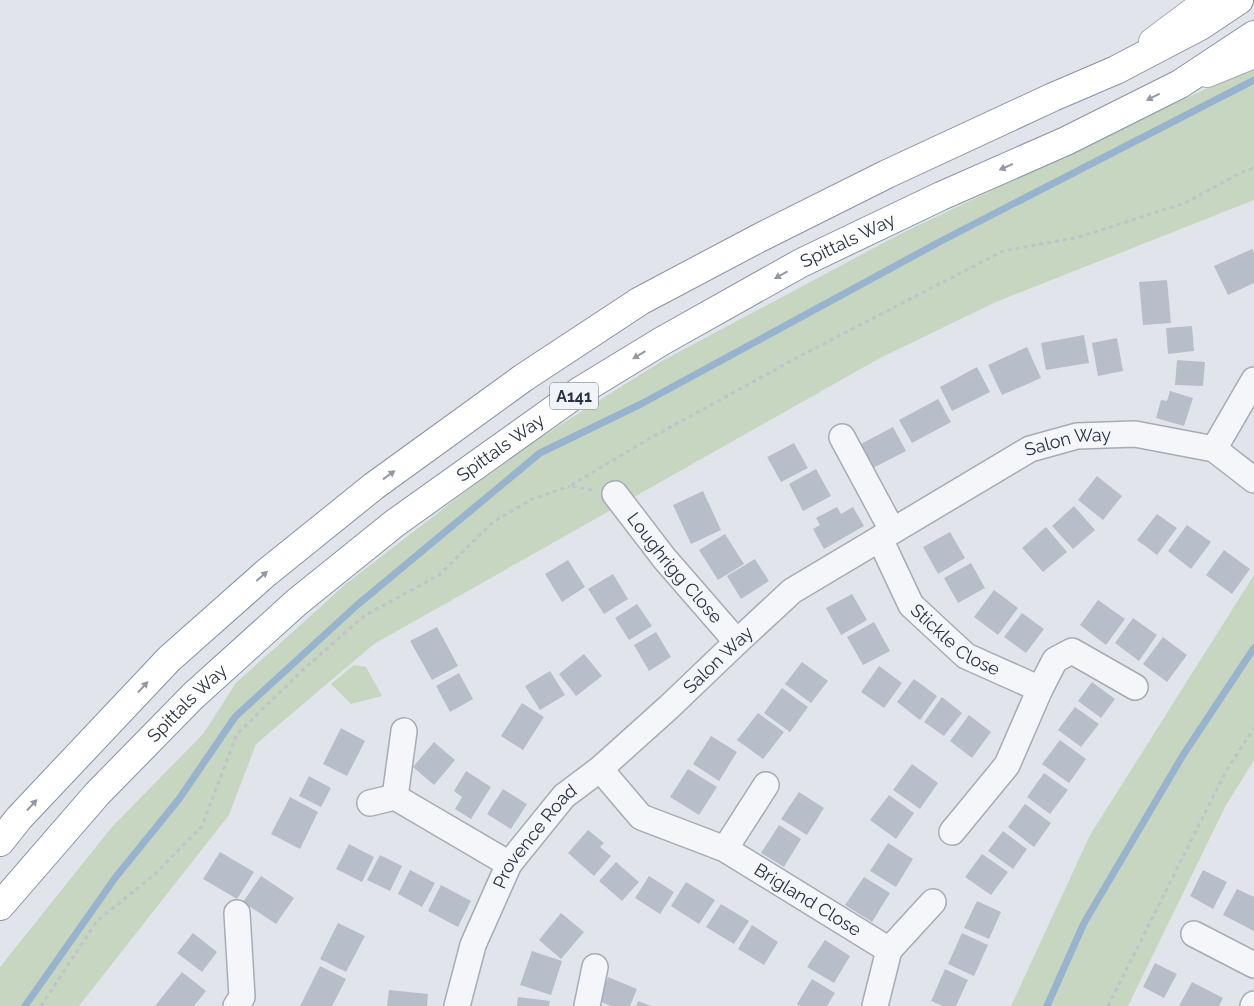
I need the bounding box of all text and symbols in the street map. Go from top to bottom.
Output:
one-way arrow [1146,93,1160,101]
one-way arrow [999,164,1013,172]
street label: Spittals Way [797,208,899,272]
one-way arrow [774,270,787,279]
one-way arrow [633,350,646,359]
road number: A141 [550,382,598,410]
street label: Spittals Way [452,409,548,486]
street label: Salon Way [1022,424,1112,460]
one-way arrow [382,470,396,480]
street label: Loughrigg Close [623,508,727,628]
one-way arrow [256,571,269,582]
street label: Stickle Close [907,599,1004,680]
street label: Salon Way [679,622,757,698]
street label: Spittals Way [143,660,231,746]
one-way arrow [137,681,149,693]
street label: Provence Road [488,779,580,892]
one-way arrow [26,800,38,812]
street label: Brigland Close [751,859,866,940]

